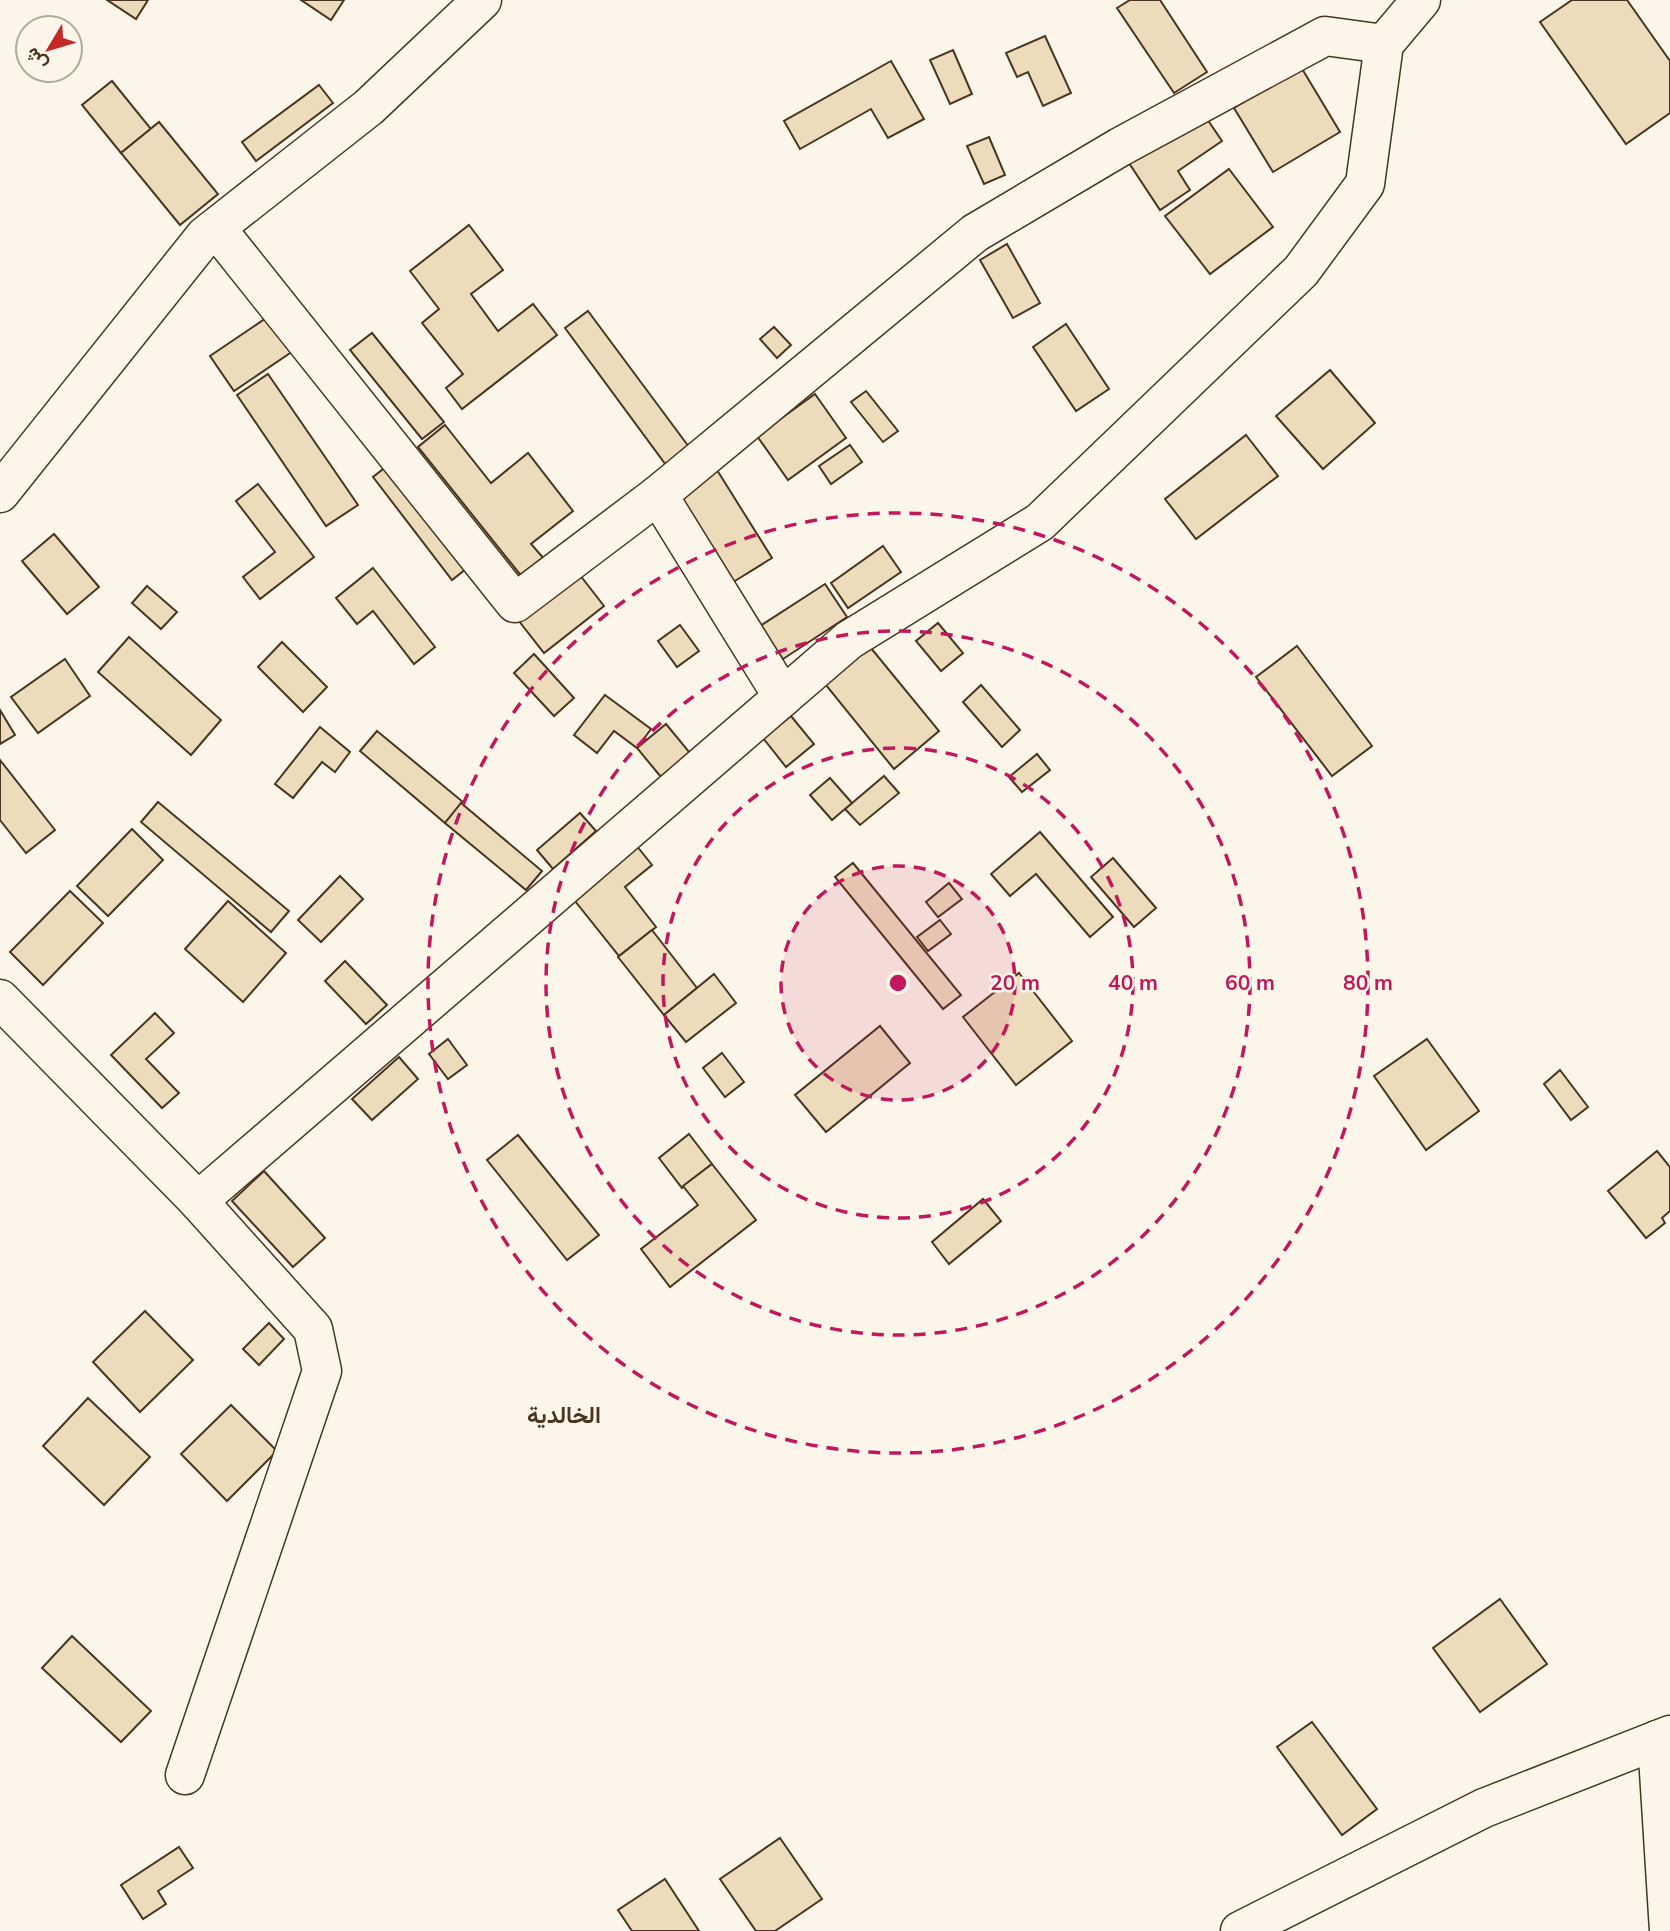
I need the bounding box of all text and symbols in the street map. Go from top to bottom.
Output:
north arrow [14,14,84,84]
text: ش [19,43,52,76]
text: 20 m [990,969,1040,995]
text: 40 m [1108,969,1158,995]
text: 60 m [1225,969,1275,995]
text: 80 m [1343,969,1393,995]
centre of rings [886,971,910,995]
district label: الخالدية [527,1400,601,1429]

